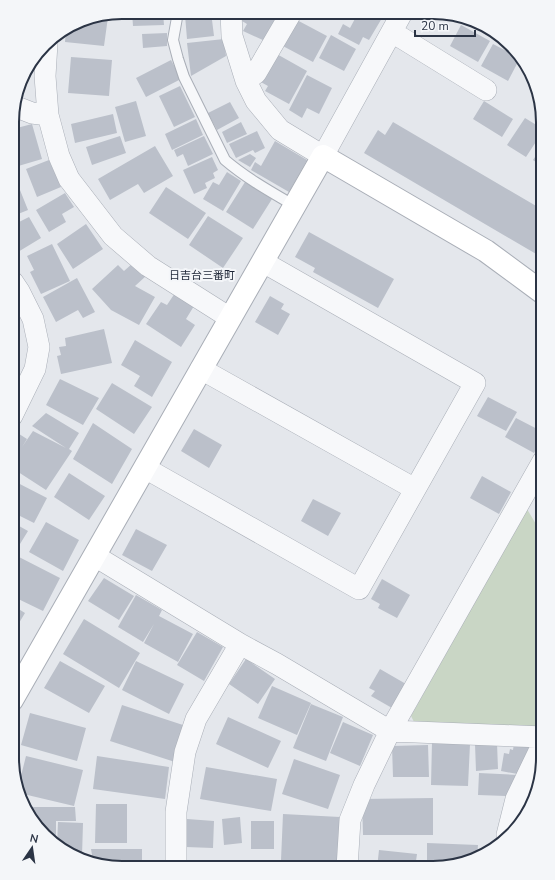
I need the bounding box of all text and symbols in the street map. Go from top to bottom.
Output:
scale bar [415,12,475,38]
text: 20 m [421,18,449,34]
district label: 日吉台三番町 [169,268,235,283]
north arrow [12,828,52,868]
text: N [28,831,40,847]

